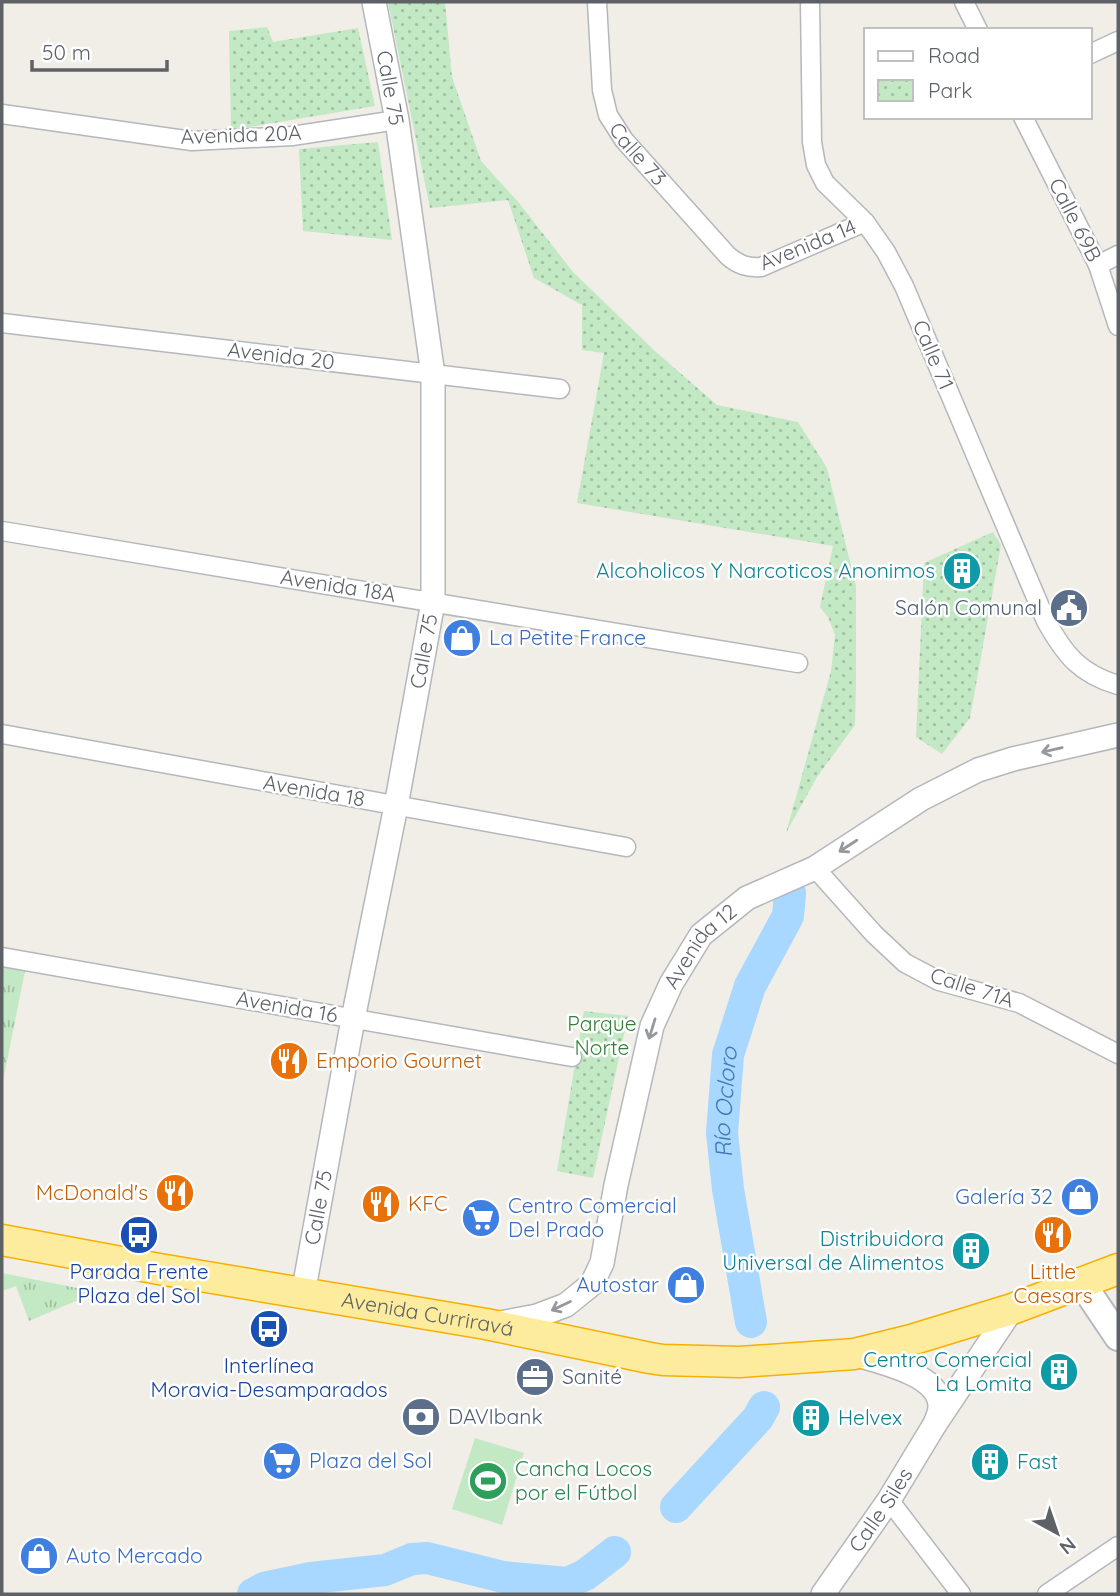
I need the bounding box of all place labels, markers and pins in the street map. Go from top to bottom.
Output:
building icon: Alcoholicos Y Narcoticos Anonimos [941,550,983,592]
place label: Alcoholicos Y Narcoticos Anonimos [596,557,935,583]
public building icon: Salón Comunal [1048,587,1090,629]
place label: Salón Comunal [895,594,1042,620]
shop icon: La Petite France [441,617,483,659]
place label: La Petite France [489,624,646,650]
restaurant icon: Emporio Gournet [268,1040,310,1082]
place label: Emporio Gournet [316,1047,482,1073]
restaurant icon: McDonald's [154,1172,196,1214]
shop icon: Galería 32 [1059,1176,1101,1218]
place label: McDonald's [36,1179,148,1205]
restaurant icon: KFC [360,1183,402,1225]
place label: Galería 32 [955,1183,1053,1209]
place label: KFC [408,1190,448,1216]
place label: Centro Comercial Del Prado [508,1192,677,1242]
supermarket icon: Centro Comercial Del Prado [460,1197,502,1239]
bus stop icon: Parada Frente Plaza del Sol [118,1214,160,1256]
restaurant icon: Little Caesars [1032,1214,1074,1256]
place label: Distribuidora Universal de Alimentos [722,1225,944,1275]
building icon: Distribuidora Universal de Alimentos [950,1230,992,1272]
place label: Parada Frente Plaza del Sol [69,1258,209,1308]
place label: Little Caesars [1014,1258,1092,1308]
shop icon: Autostar [665,1264,707,1306]
place label: Autostar [576,1271,659,1297]
bus stop icon: Interlínea Moravia-Desamparados [248,1308,290,1350]
place label: Centro Comercial La Lomita [863,1346,1032,1396]
building icon: Centro Comercial La Lomita [1038,1351,1080,1393]
place label: Interlínea Moravia-Desamparados [150,1352,388,1402]
office icon: Sanité [514,1356,556,1398]
place label: Sanité [562,1363,622,1389]
bank icon: DAVIbank [400,1396,442,1438]
building icon: Helvex [790,1397,832,1439]
place label: DAVIbank [448,1403,543,1429]
place label: Helvex [838,1404,902,1430]
supermarket icon: Plaza del Sol [261,1440,303,1482]
building icon: Fast [969,1441,1011,1483]
place label: Plaza del Sol [309,1447,432,1473]
place label: Fast [1017,1448,1058,1474]
place label: Cancha Locos por el Fútbol [515,1455,652,1505]
sports icon: Cancha Locos por el Fútbol [467,1460,509,1502]
shop icon: Auto Mercado [18,1535,60,1577]
place label: Auto Mercado [66,1542,203,1568]

